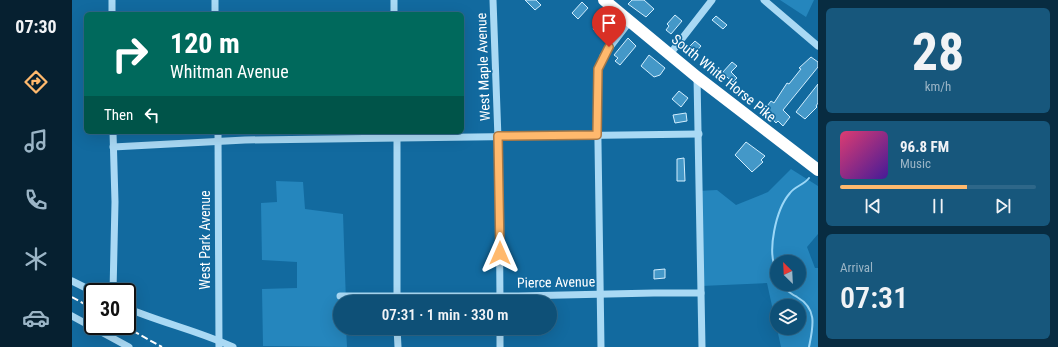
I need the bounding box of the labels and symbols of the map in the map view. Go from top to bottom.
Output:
pin [592,6,626,47]
street label: West Maple Avenue [473,12,493,121]
street label: South White Horse Pike [669,31,780,125]
street label: West Park Avenue [197,190,213,290]
position arrow [479,232,521,274]
north arrow [770,255,806,291]
street label: Pierce Avenue [517,273,596,291]
speed limit sign: 30 [84,283,136,335]

